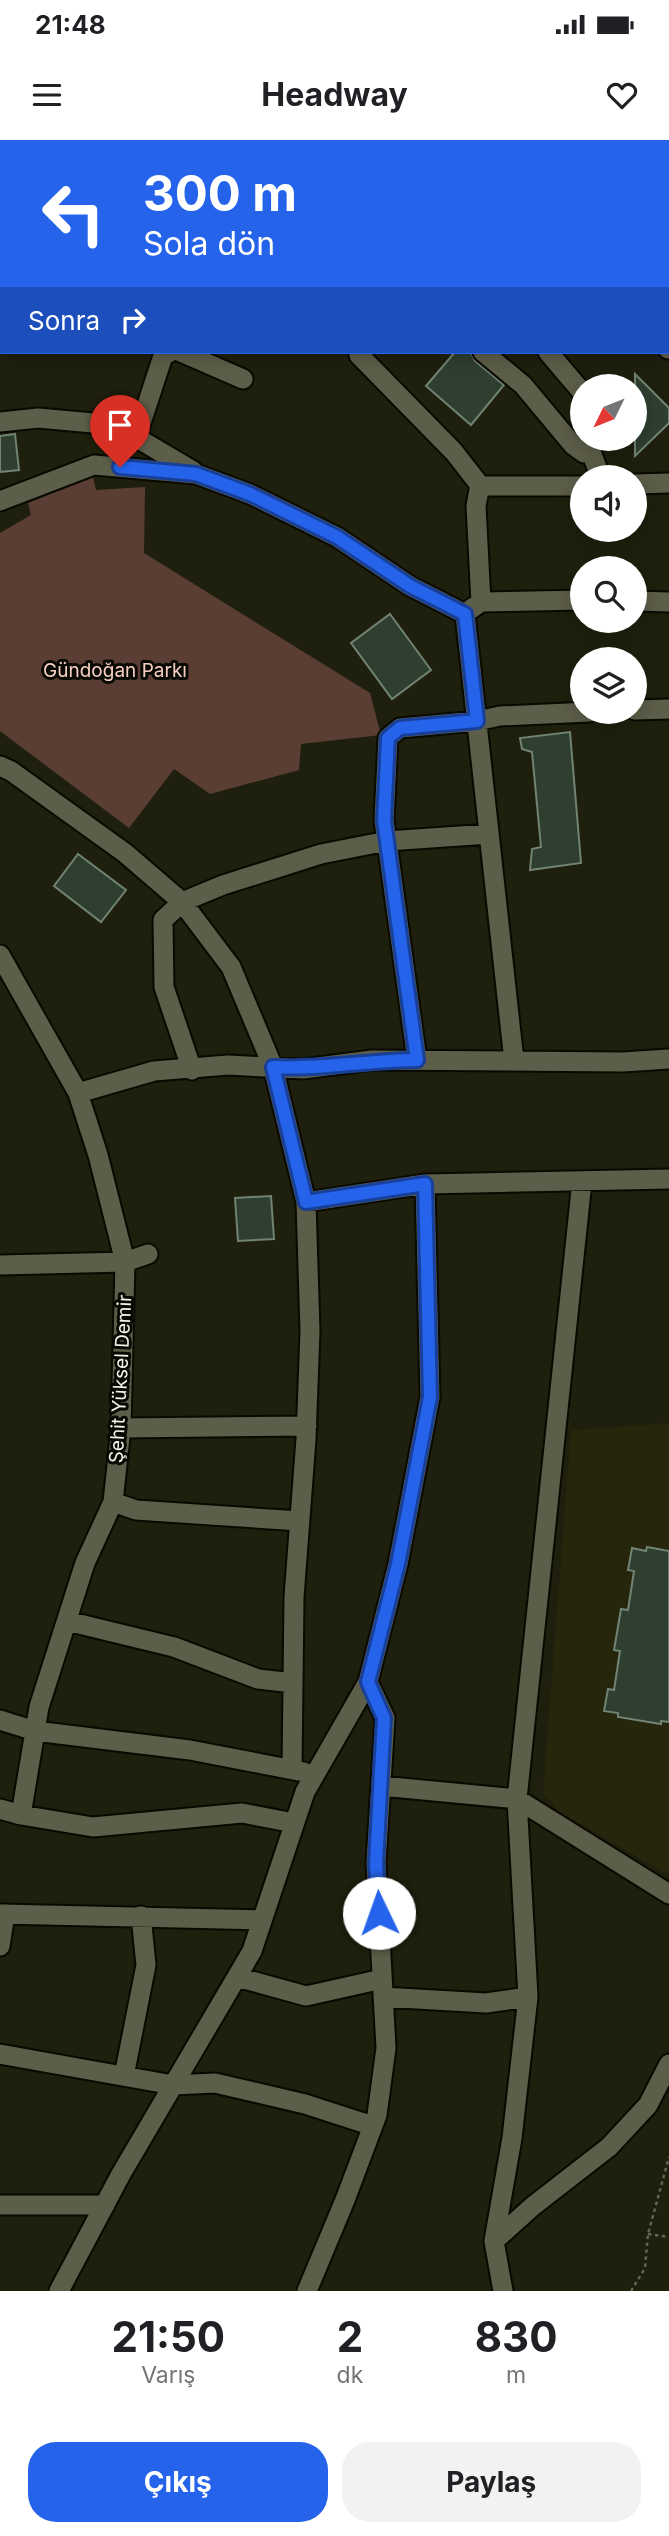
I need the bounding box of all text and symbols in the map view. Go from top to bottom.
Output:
text: 21:48 [35,9,106,40]
text: Headway [261,75,408,114]
icon: menu [28,76,66,114]
icon: heart [603,76,641,114]
text: 300 m [143,164,297,223]
icon: left [28,168,119,259]
text: Sola dön [143,224,275,263]
icon: right [114,301,152,339]
text: Sonra [28,305,100,336]
north arrow [570,374,648,452]
map controls [570,374,647,724]
pin [90,395,150,467]
icon: arrive [101,406,139,444]
button: sound [570,465,647,542]
button: search [570,556,647,633]
button: layers [570,647,647,724]
park label: Gündoğan Parkı [43,659,187,682]
street label: Şehit Yüksel Demir [105,1294,136,1464]
position arrow [342,1876,416,1950]
text: 21:50 [111,2311,225,2362]
text: 2 [337,2311,363,2362]
text: 830 [475,2311,558,2362]
text: Varış [141,2361,195,2389]
text: dk [337,2361,363,2389]
text: m [506,2361,526,2389]
button: Çıkış [28,2442,328,2522]
button: Paylaş [342,2442,641,2522]

